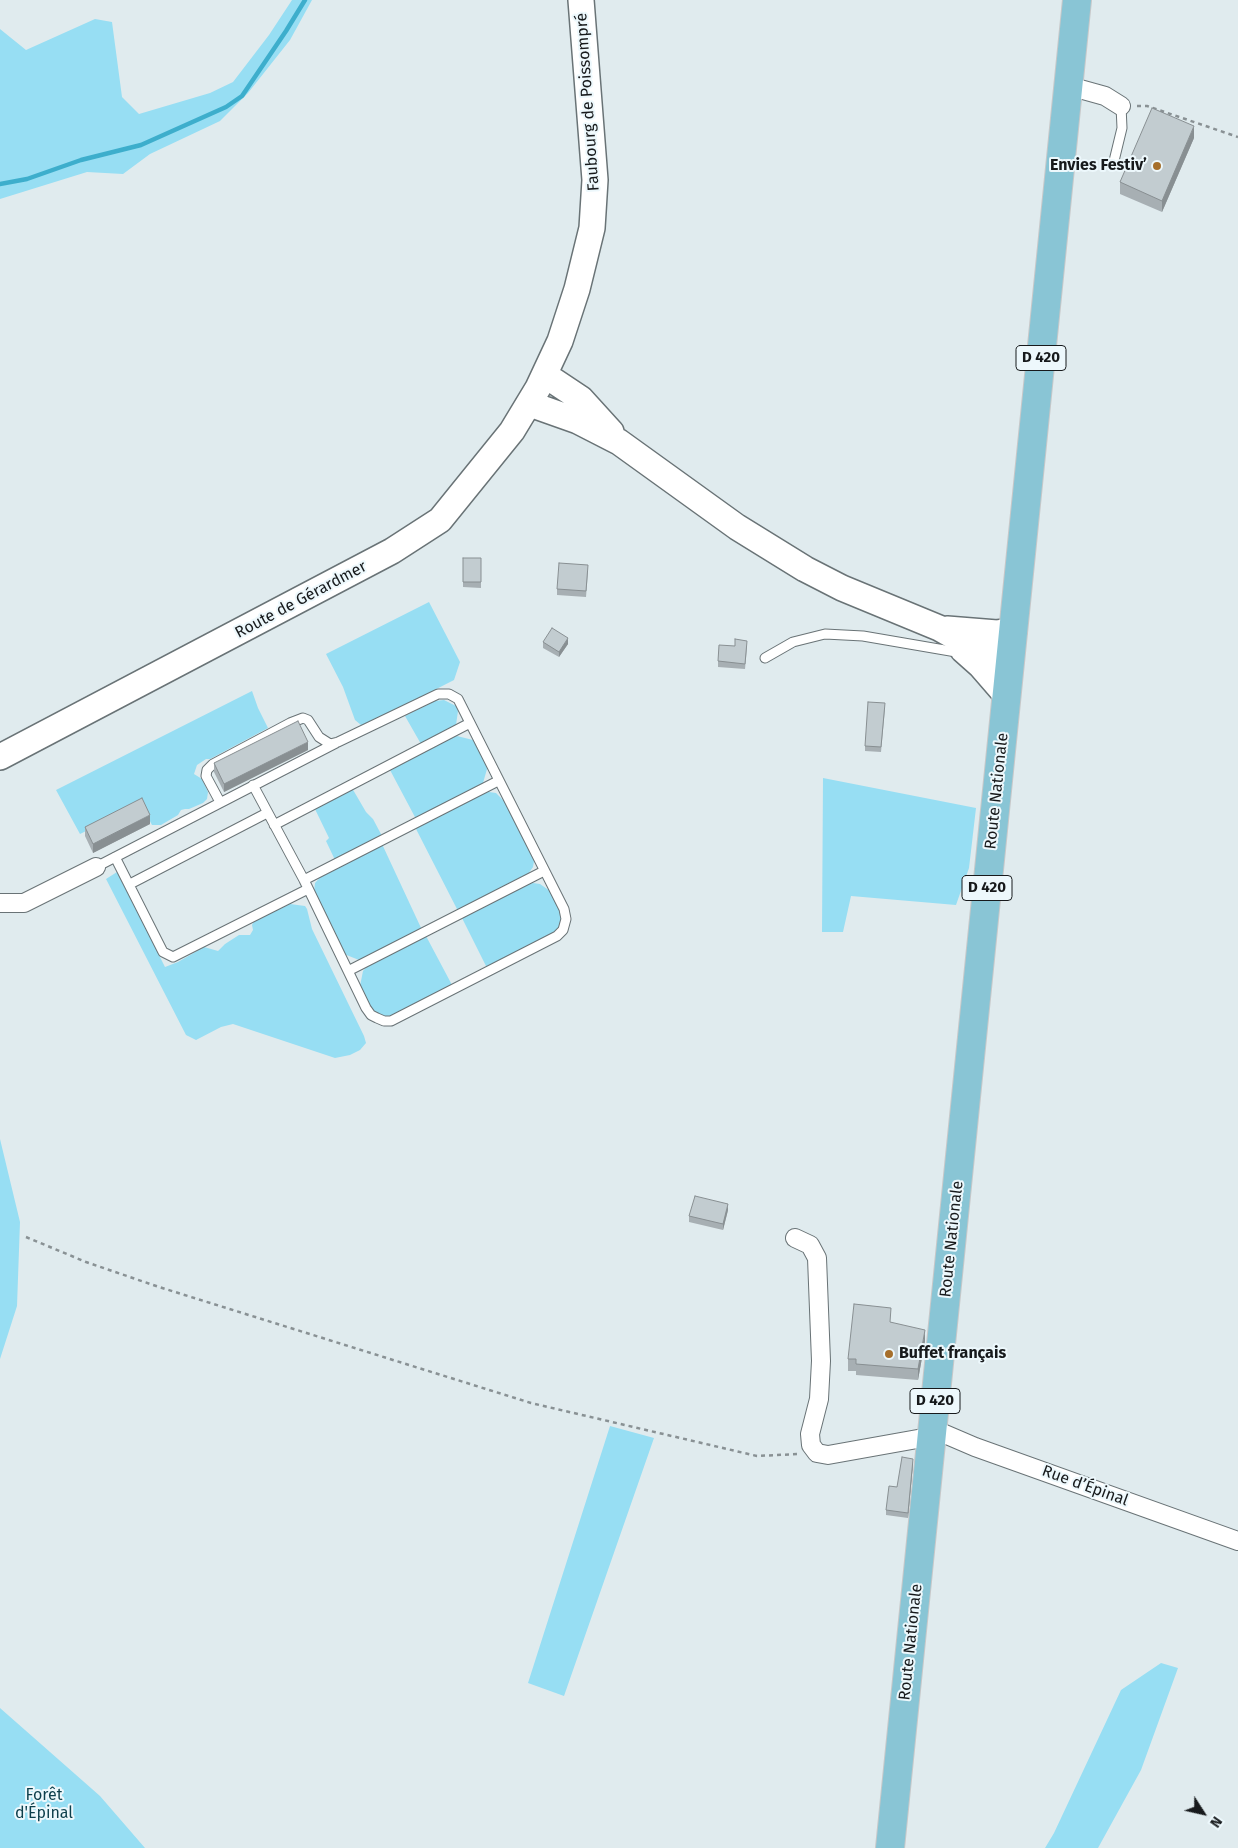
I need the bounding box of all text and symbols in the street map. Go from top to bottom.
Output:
street label: Faubourg de Poissompré [572,12,604,192]
place label: Envies Festiv’ [1050,156,1147,176]
marker: Envies Festiv’ [1151,160,1163,172]
road number: D 420 [1016,346,1066,370]
street label: Route de Gérardmer [232,557,370,643]
street label: Route Nationale [981,732,1013,850]
road number: D 420 [962,876,1012,900]
street label: Route Nationale [936,1180,968,1298]
place label: Buffet français [899,1344,1006,1364]
marker: Buffet français [883,1348,895,1360]
road number: D 420 [910,1388,960,1414]
street label: Rue d’Épinal [1039,1462,1131,1510]
street label: Route Nationale [895,1583,927,1701]
park label: Forêt d'Épinal [15,1786,73,1824]
north arrow [1178,1788,1228,1838]
text: N [1206,1813,1225,1831]

